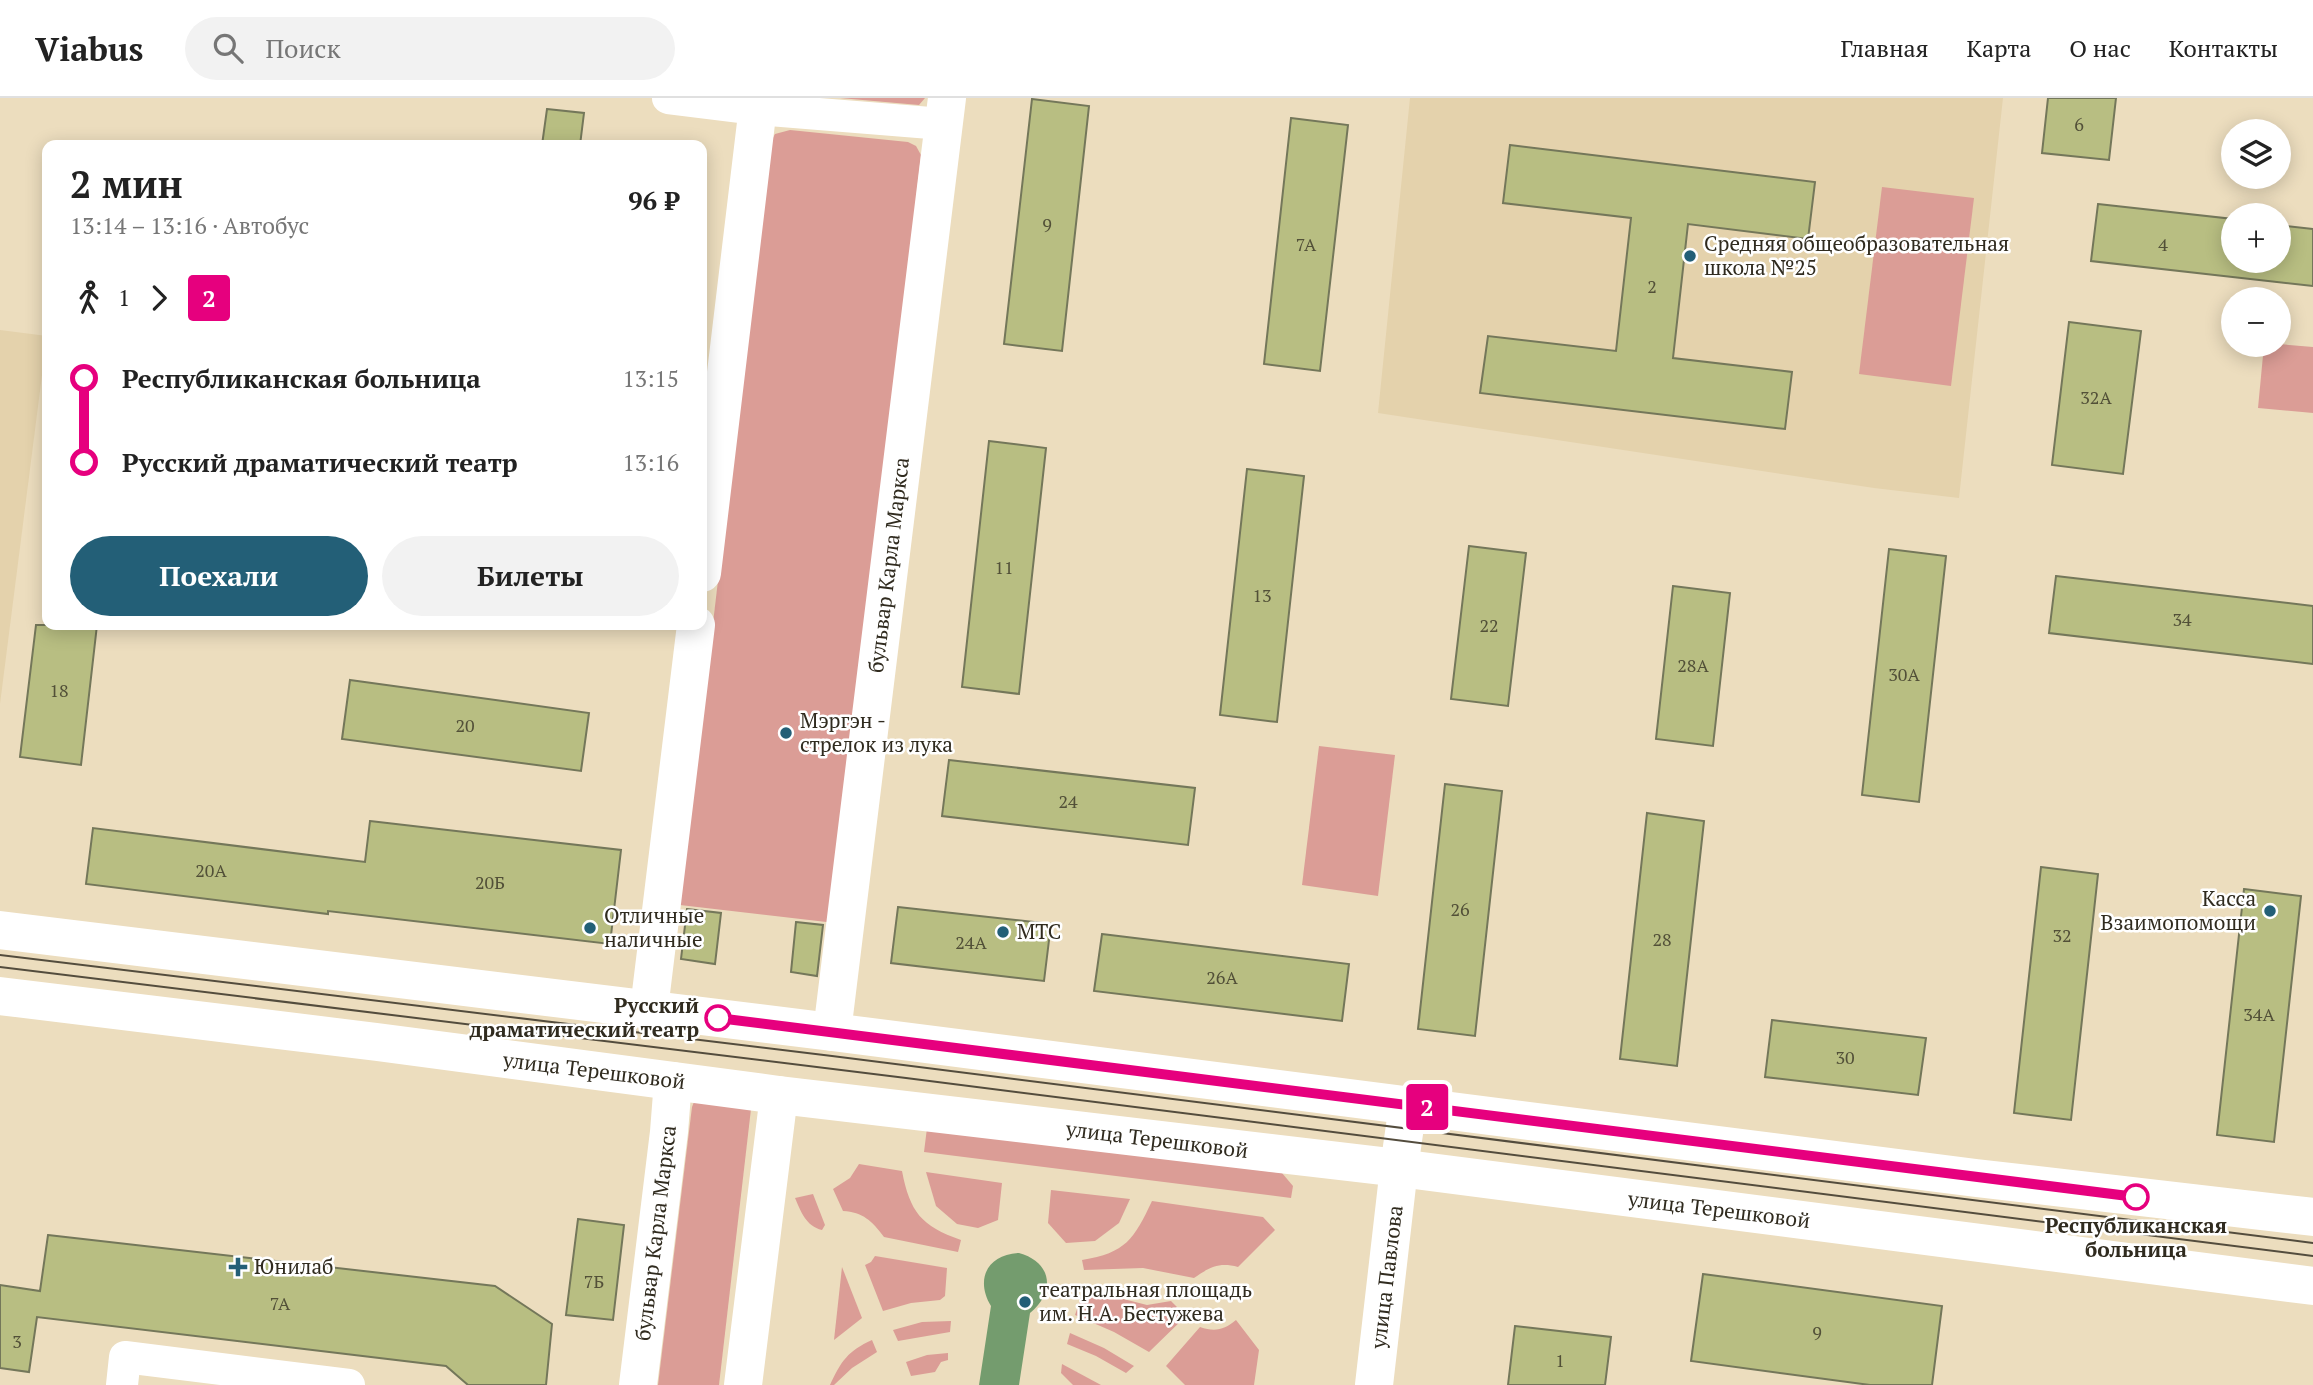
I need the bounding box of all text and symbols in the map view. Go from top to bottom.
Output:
search box [185,17,675,80]
text: Viabus [35,27,143,70]
icon: search [209,29,247,67]
text: Поиск [265,31,341,65]
text: Главная [1840,32,1928,64]
text: Карта [1966,32,2031,64]
text: О нас [2069,32,2131,64]
text: Контакты [2169,32,2278,64]
house number: 6 [2074,112,2084,136]
map controls [2221,119,2291,357]
button: layers [2221,119,2291,189]
text: 2 мин [70,159,183,209]
text: 96 ₽ [628,183,679,217]
button: + [2221,203,2291,273]
text: 13:14 – 13:16 · Автобус [70,210,309,241]
house number: 9 [1042,212,1052,236]
place label: Средняя общеобразовательная школа №25 [1704,229,2009,281]
house number: 7А [1296,232,1317,256]
house number: 4 [2158,232,2168,256]
marker: Средняя общеобразовательная школа №25 [1682,248,1698,264]
house number: 2 [1647,274,1657,298]
icon: walk [70,279,108,317]
icon: forward [140,279,178,317]
text: 1 [118,282,130,313]
text: 2 [202,282,216,314]
button: − [2221,287,2291,357]
text: Республиканская больница [122,361,481,395]
text: 13:15 [622,363,679,394]
house number: 32А [2080,385,2112,409]
text: Русский драматический театр [122,445,518,479]
text: 13:16 [622,447,679,478]
street label: бульвар Карла Маркса [861,455,915,674]
button: Поехали [70,536,368,616]
button: Билеты [382,536,679,616]
house number: 11 [994,555,1014,579]
house number: 13 [1252,583,1272,607]
house number: 34 [2172,607,2192,631]
house number: 22 [1479,613,1499,637]
house number: 28А [1677,653,1709,677]
house number: 30А [1888,662,1920,686]
house number: 18 [49,678,69,702]
place label: Мэргэн - стрелок из лука [800,706,953,758]
house number: 20 [455,713,475,737]
marker: Мэргэн - стрелок из лука [778,725,794,741]
house number: 24 [1058,789,1078,813]
house number: 20А [195,858,227,882]
house number: 20Б [475,870,505,894]
place label: Касса Взаимопомощи [2101,884,2256,936]
house number: 26 [1450,897,1470,921]
place label: Отличные наличные [604,901,704,953]
marker: Касса Взаимопомощи [2262,903,2278,919]
place label: МТС [1017,917,1061,945]
marker: Отличные наличные [582,920,598,936]
house number: 32 [2052,923,2072,947]
marker: МТС [995,924,1011,940]
house number: 28 [1652,927,1672,951]
house number: 24А [955,930,987,954]
house number: 26А [1206,965,1238,989]
place label: Русский драматический театр [470,991,699,1043]
house number: 34А [2243,1002,2275,1026]
marker: Русский драматический театр [705,1005,731,1031]
street label: улица Терешковой [500,1045,687,1095]
house number: 30 [1835,1045,1855,1069]
line badge: 2 [1404,1084,1450,1130]
text: 2 [1420,1091,1434,1123]
street label: улица Терешковой [1063,1114,1250,1164]
street label: бульвар Карла Маркса [628,1123,682,1342]
street label: улица Терешковой [1625,1184,1812,1234]
marker: Республиканская больница [2123,1184,2149,1210]
street label: улица Павлова [1363,1203,1409,1351]
place label: Республиканская больница [2045,1211,2227,1263]
place label: Юнилаб [254,1252,333,1280]
marker: Юнилаб [228,1257,248,1277]
house number: 7Б [584,1269,604,1293]
place label: театральная площадь им. Н.А. Бестужева [1039,1275,1252,1327]
house number: 7А [270,1291,291,1315]
marker: театральная площадь им. Н.А. Бестужева [1017,1294,1033,1310]
house number: 9 [1812,1320,1822,1344]
house number: 3 [12,1329,22,1353]
house number: 1 [1555,1348,1565,1372]

